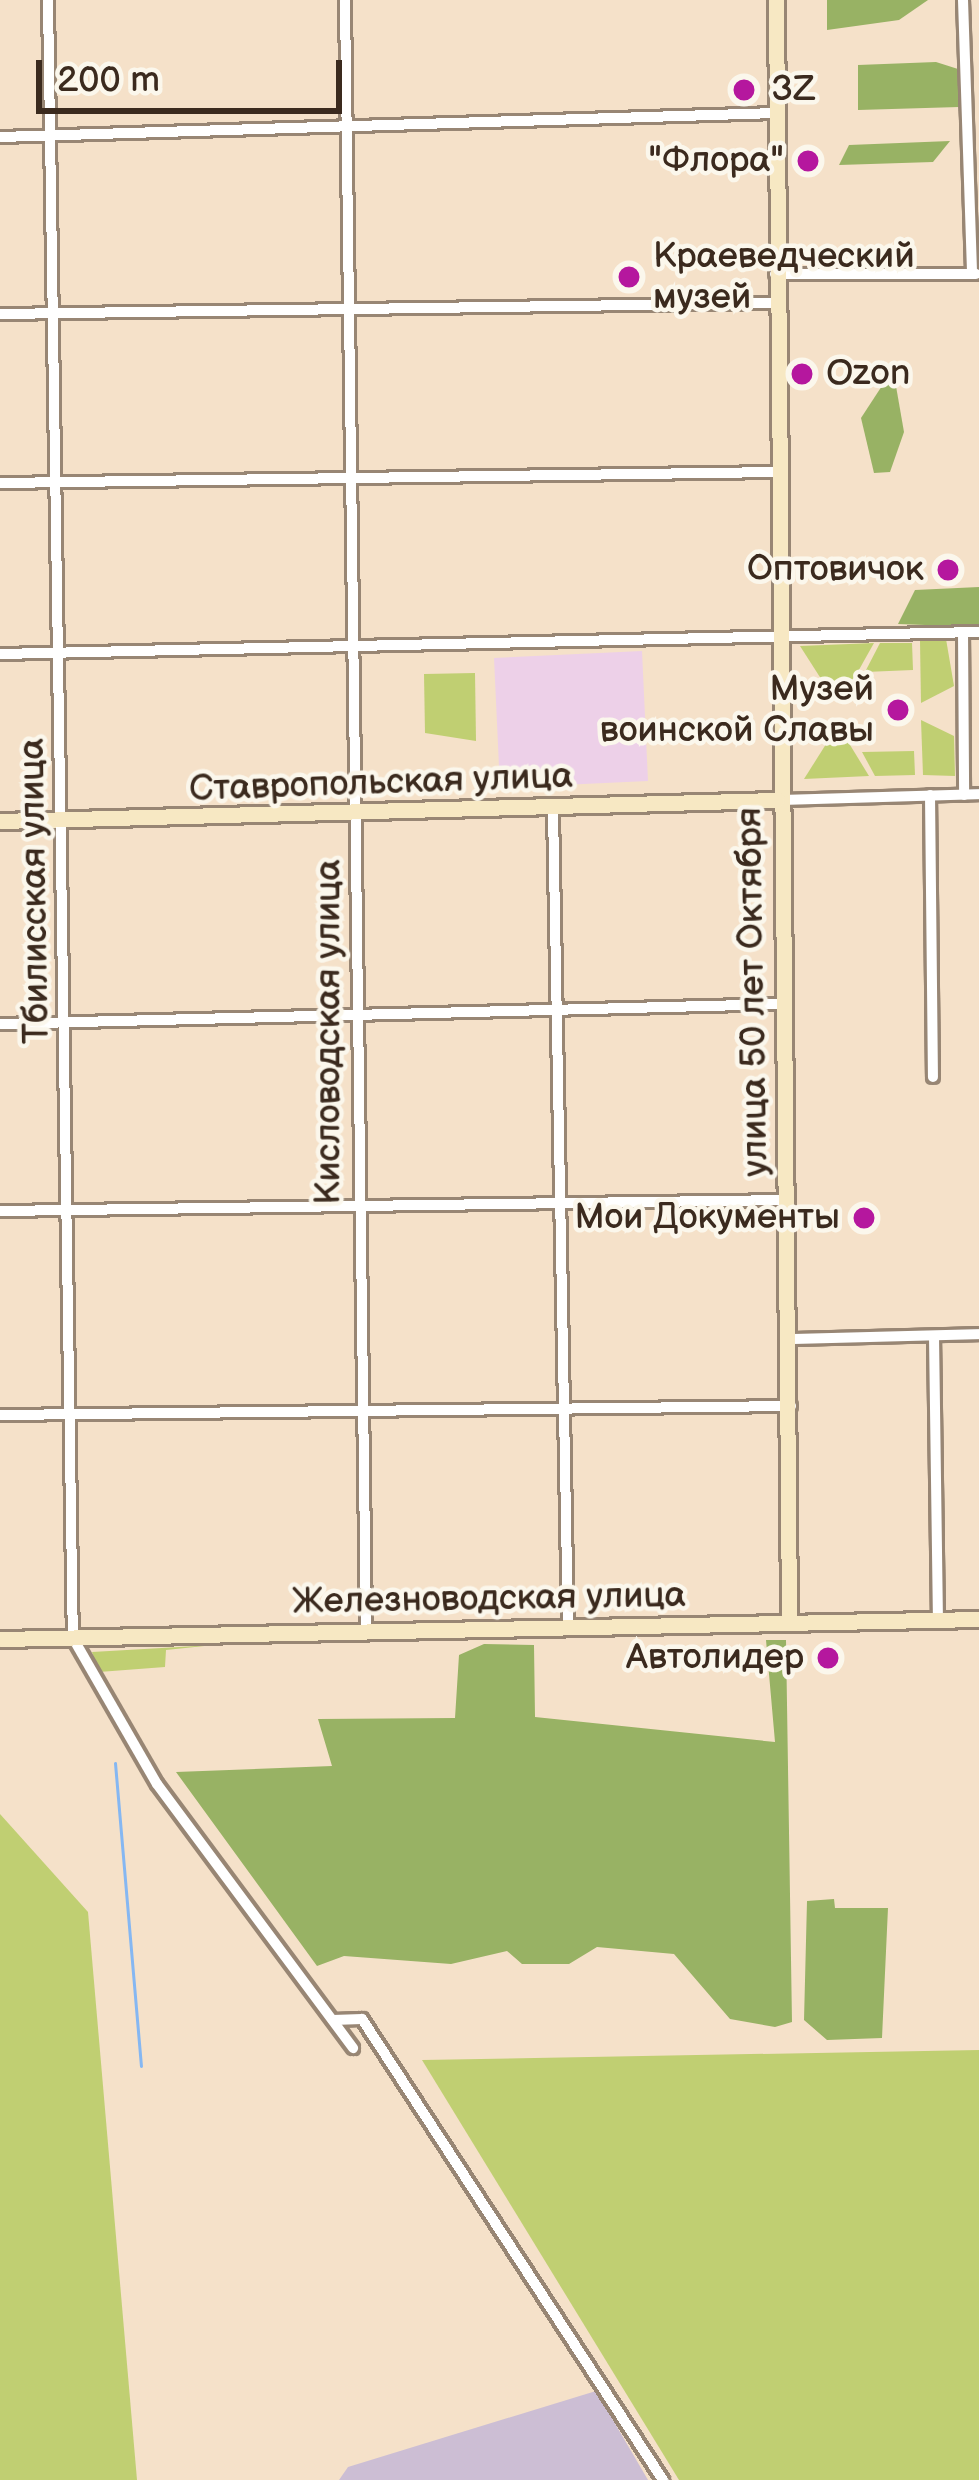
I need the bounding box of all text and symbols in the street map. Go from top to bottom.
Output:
scale bar [42,36,348,110]
text: 200 m [57,59,160,102]
place label: 3Z [771,68,815,112]
marker: 3Z [728,74,760,106]
place label: "Флора" [648,139,784,183]
marker: "Флора" [795,148,821,174]
place label: Краеведческий музей [653,234,915,319]
marker: Краеведческий музей [616,264,642,290]
place label: Ozon [826,352,910,396]
marker: Ozon [789,361,815,387]
place label: Оптовичок [747,548,924,592]
marker: Оптовичок [935,557,961,583]
place label: Музей воинской Славы [600,667,874,752]
marker: Музей воинской Славы [885,697,911,723]
street label: Тбилисская улица [11,738,59,1044]
street label: Ставропольская улица [188,755,574,811]
street label: улица 50 лет Октября [728,807,778,1177]
street label: Кисловодская улица [307,859,351,1205]
place label: Мои Документы [575,1196,840,1240]
marker: Мои Документы [851,1205,877,1231]
street label: Железноводская улица [292,1574,686,1624]
place label: Автолидер [626,1636,804,1680]
marker: Автолидер [815,1645,841,1671]

